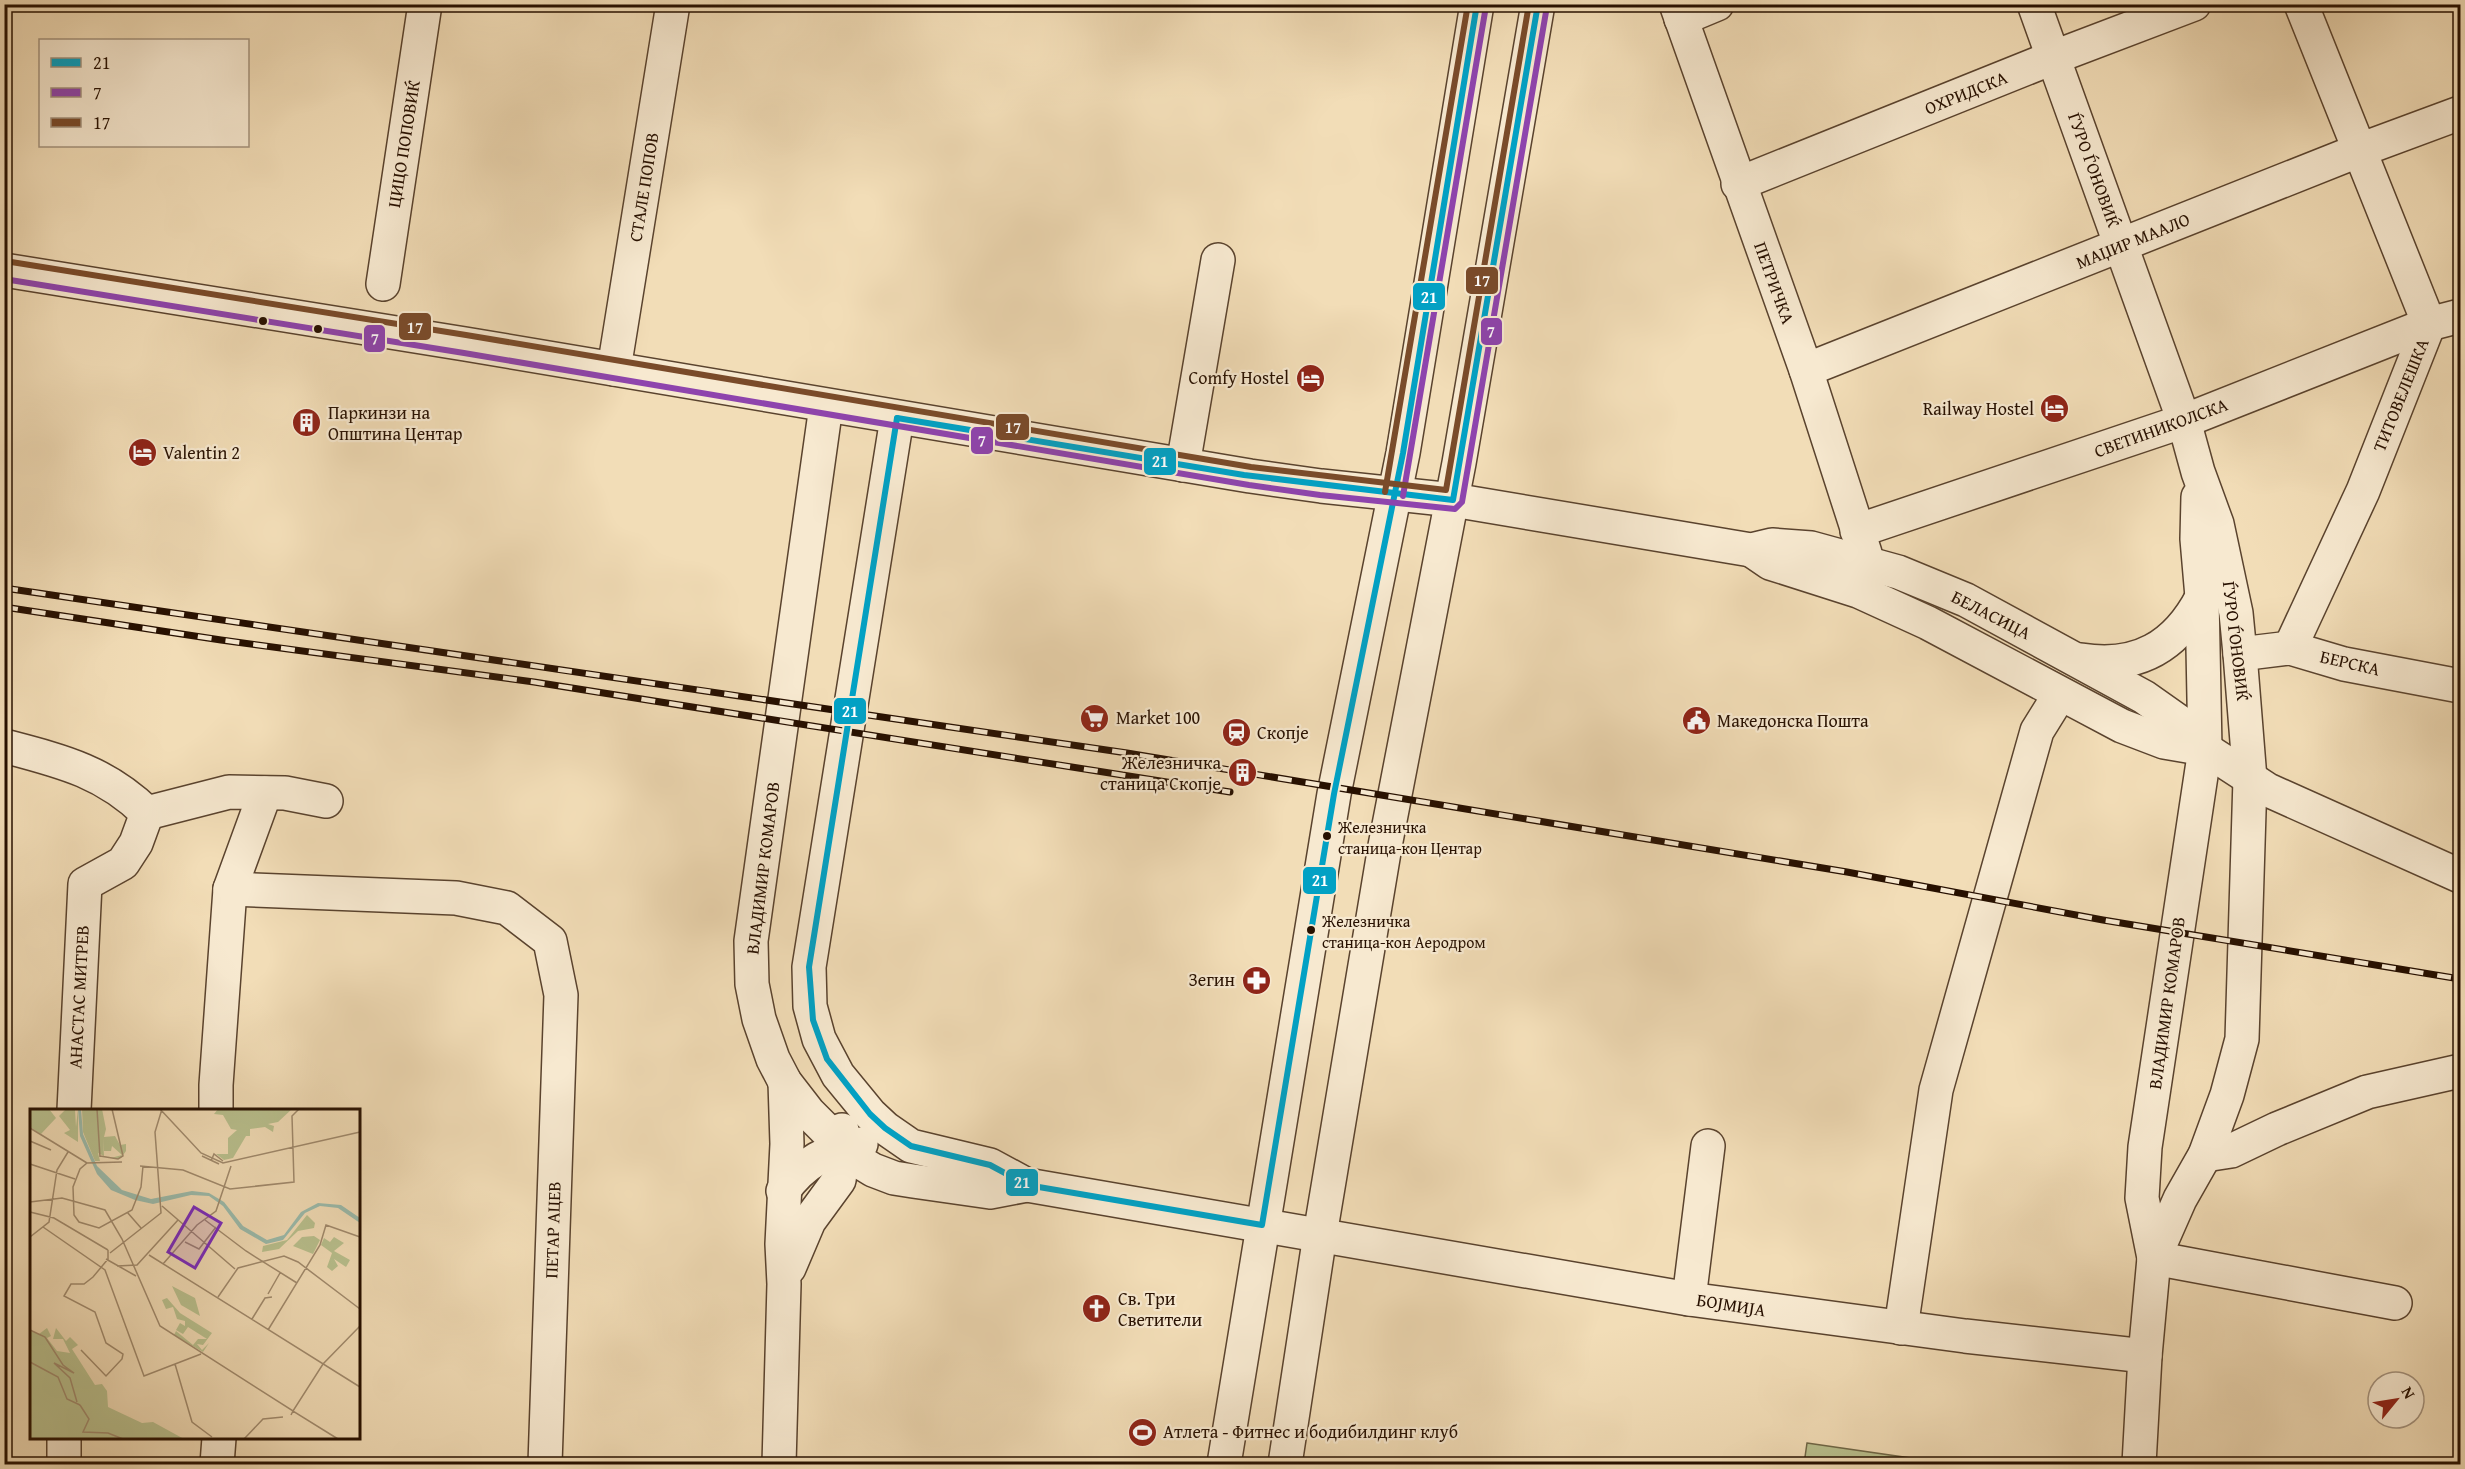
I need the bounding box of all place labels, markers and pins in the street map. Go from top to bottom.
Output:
unlabelled marker [257,315,269,327]
unlabelled marker [312,323,324,335]
hotel icon: Comfy Hostel [1294,362,1326,394]
place label: Comfy Hostel [1188,364,1289,391]
hotel icon: Railway Hostel [2039,393,2071,425]
place label: Railway Hostel [1923,395,2034,422]
place label: Паркинзи на Општина Центар [328,399,463,447]
building icon: Паркинзи на Општина Центар [291,407,323,439]
hotel icon: Valentin 2 [126,437,158,469]
place label: Valentin 2 [163,439,240,466]
supermarket icon: Market 100 [1079,702,1111,734]
place label: Market 100 [1116,704,1201,731]
public building icon: Македонска Пошта [1680,705,1712,737]
place label: Македонска Пошта [1717,707,1869,734]
station icon: Скопје [1220,717,1252,749]
place label: Скопје [1257,719,1309,746]
place label: Железничка станица Скопје [1100,749,1221,797]
building icon: Железничка станица Скопје [1226,757,1258,789]
place label: Железничка станица-кон Центар [1337,815,1482,860]
marker: Железничка станица-кон Центар [1321,830,1333,842]
place label: Железничка станица-кон Аеродром [1321,909,1486,954]
marker: Железничка станица-кон Аеродром [1305,924,1317,936]
pharmacy icon: Зегин [1240,964,1272,996]
place label: Зегин [1188,966,1235,993]
place label: Св. Три Светители [1118,1285,1202,1333]
church icon: Св. Три Светители [1081,1293,1113,1325]
sports icon: Атлета - Фитнес и бодибилдинг клуб [1126,1416,1158,1448]
place label: Атлета - Фитнес и бодибилдинг клуб [1163,1418,1458,1445]

